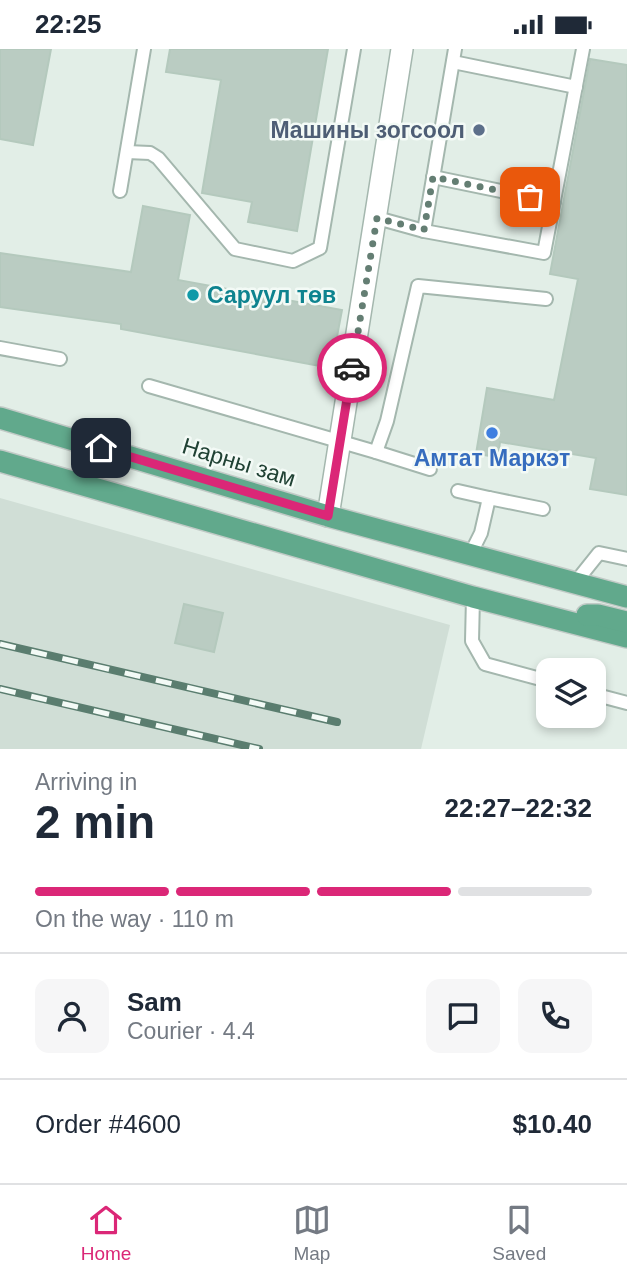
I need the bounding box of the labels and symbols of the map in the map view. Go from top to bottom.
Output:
place label: Машины зогсоол [270,117,465,143]
marker: Машины зогсоол [471,122,487,138]
pin [500,167,560,227]
place label: Саруул төв [207,282,336,308]
marker: Саруул төв [185,287,201,303]
courier [317,333,387,403]
pin [71,418,131,478]
marker: Амтат Маркэт [484,425,500,441]
street label: Нарны зам [179,432,299,492]
place label: Амтат Маркэт [414,445,570,471]

